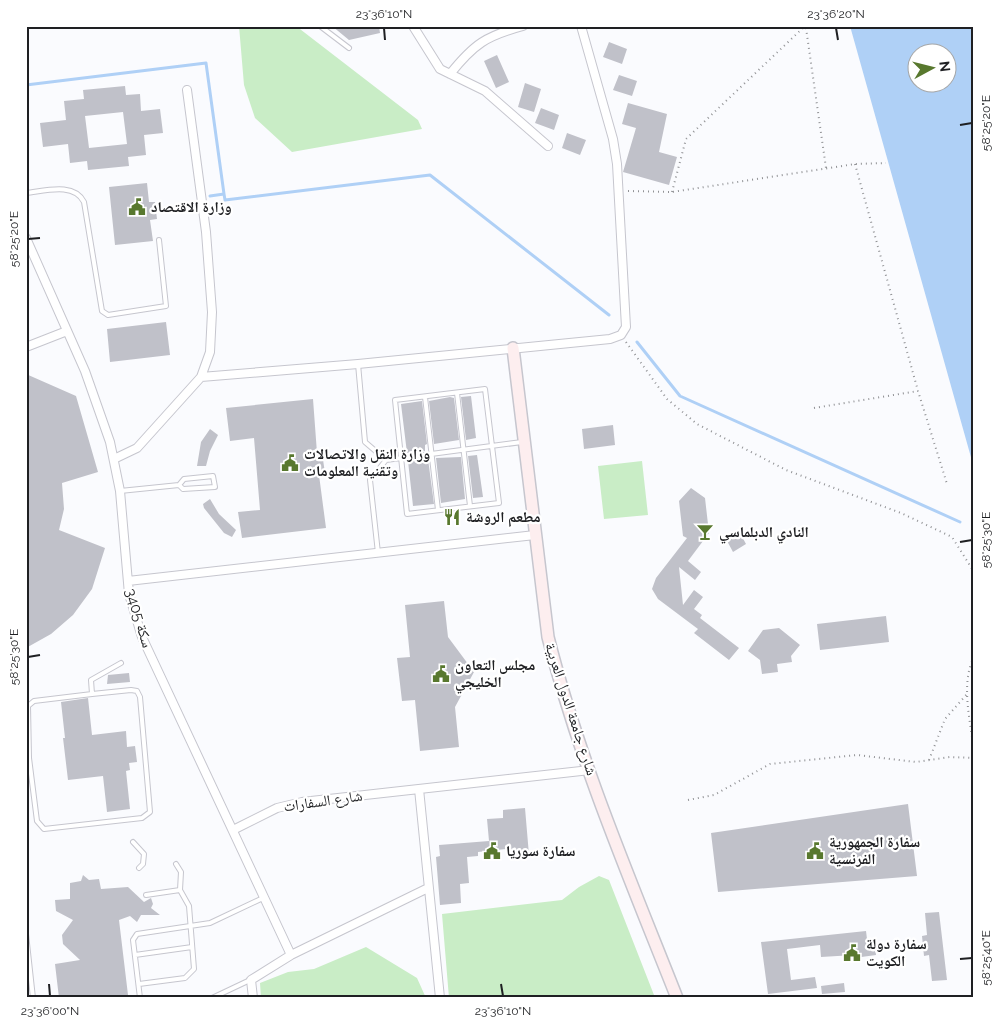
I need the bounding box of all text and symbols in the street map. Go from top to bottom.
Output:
text: 23°36'10"N [356,7,412,21]
text: 23°36'20"N [807,7,865,21]
north arrow [908,42,958,92]
text: N [936,60,953,73]
text: 58°25'20"E [979,95,993,151]
public building icon: وزارة الاقتصاد [127,197,147,217]
place label: وزارة الاقتصاد [151,198,232,216]
text: 58°25'20"E [7,211,21,267]
place label: وزارة النقل والاتصالات وتقنية المعلومات [304,445,430,480]
public building icon: وزارة النقل والاتصالات وتقنية المعلومات [280,453,300,473]
restaurant icon: مطعم الروشة [442,507,462,527]
place label: مطعم الروشة [466,508,541,527]
text: 58°25'30"E [979,512,993,568]
bar icon: النادي الدبلماسي [695,522,715,542]
place label: النادي الدبلماسي [719,523,809,544]
street label: سكة 3405 [121,586,157,650]
text: 58°25'30"E [7,629,21,685]
street label: شارع جامعة الدول العربية [540,640,601,778]
place label: مجلس التعاون الخليجي [455,656,535,694]
public building icon: مجلس التعاون الخليجي [431,664,451,684]
street label: شارع السفارات [282,787,364,816]
place label: سفارة الجمهورية الفرنسية [829,833,920,868]
public building icon: سفارة سوريا [482,841,502,861]
public building icon: سفارة الجمهورية الفرنسية [805,841,825,861]
place label: سفارة سوريا [506,842,576,860]
text: 58°25'40"E [979,930,993,986]
place label: سفارة دولة الكويت [866,935,927,970]
public building icon: سفارة دولة الكويت [842,943,862,963]
text: 23°36'00"N [21,1004,79,1018]
text: 23°36'10"N [475,1004,531,1018]

